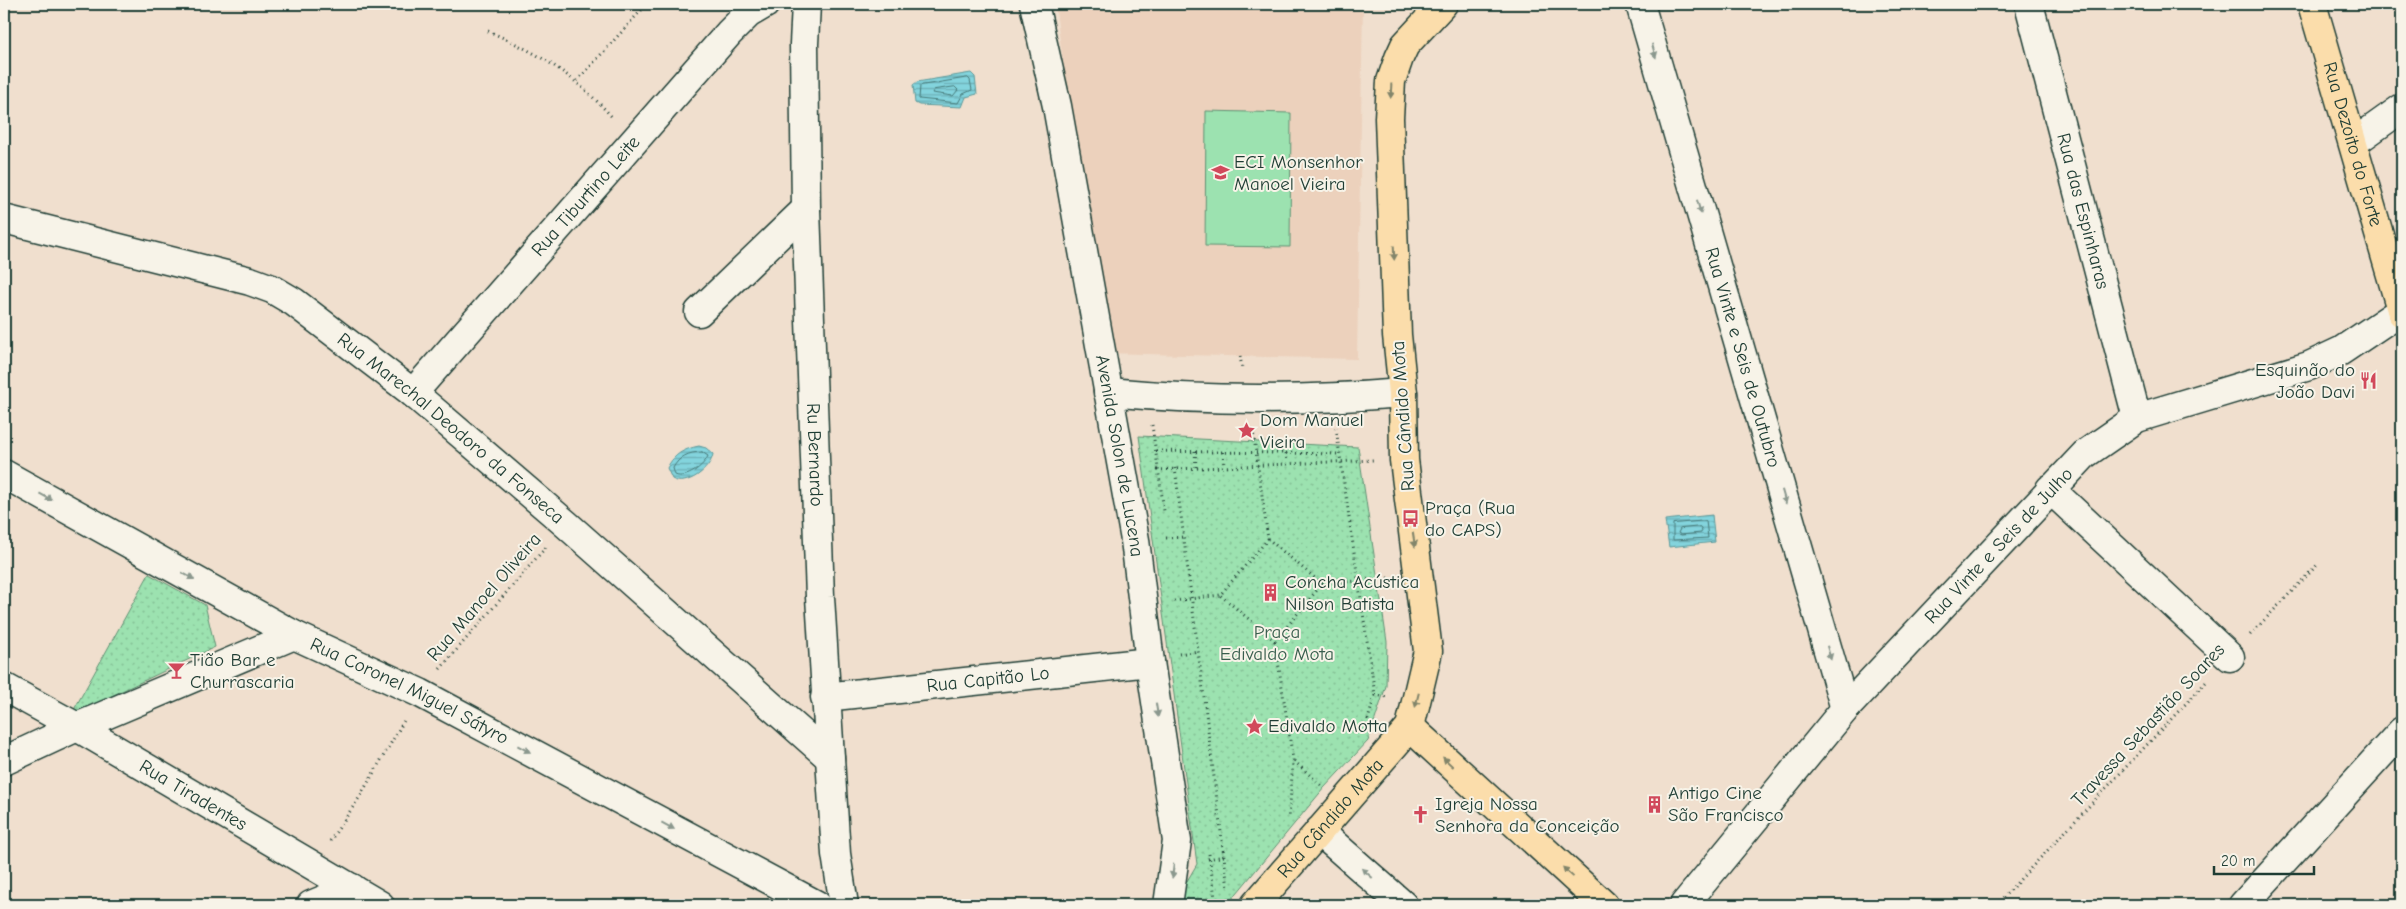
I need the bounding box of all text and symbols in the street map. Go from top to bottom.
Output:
one-way arrow [1650,43,1658,58]
street label: Rua Dezoito do Forte [2318,59,2387,229]
one-way arrow [1386,83,1394,99]
street label: Rua Tiburtino Leite [527,131,645,261]
street label: Rua das Espinharas [2052,131,2114,292]
place label: ECI Monsenhor Manoel Vieira [1234,151,1363,195]
school or university icon: ECI Monsenhor Manoel Vieira [1210,163,1230,183]
one-way arrow [1695,199,1703,214]
street label: Rua Vinte e Seis de Outubro [1700,245,1785,470]
one-way arrow [1390,246,1398,262]
street label: Rua Marechal Deodoro da Fonseca [333,328,569,528]
street label: Rua Cândido Mota [1387,340,1419,492]
street label: Avenida Solon de Lucena [1091,353,1148,558]
place label: Esquinão do João Davi [2255,359,2355,403]
restaurant icon: Esquinão do João Davi [2359,371,2379,391]
street label: Ru Bernardo [802,403,828,507]
place label: Dom Manuel Vieira [1260,409,1364,453]
place icon: Dom Manuel Vieira [1236,421,1256,441]
street label: Rua Vinte e Seis de Julho [1920,463,2077,628]
one-way arrow [1780,490,1788,505]
one-way arrow [40,493,53,502]
place label: Praça (Rua do CAPS) [1425,497,1515,541]
bus stop icon: Praça (Rua do CAPS) [1401,509,1421,529]
street label: Rua Manoel Oliveira [422,528,546,666]
one-way arrow [1410,532,1418,548]
place label: Concha Acústica Nilson Batista [1285,571,1419,615]
one-way arrow [182,572,195,581]
building icon: Concha Acústica Nilson Batista [1261,583,1281,603]
park label: Praça Edivaldo Mota [1220,621,1334,665]
street label: Rua Coronel Miguel Sátyro [307,633,512,749]
street label: Travessa Sebastião Soares [2067,639,2229,811]
one-way arrow [1825,646,1833,661]
place label: Tião Bar e Churrascaria [190,649,295,693]
bar icon: Tião Bar e Churrascaria [166,661,186,681]
street label: Rua Capitão Lo [925,662,1051,697]
one-way arrow [1413,693,1421,708]
one-way arrow [1153,703,1161,719]
place label: Edivaldo Motta [1268,715,1388,737]
place icon: Edivaldo Motta [1244,716,1264,736]
one-way arrow [517,745,532,753]
street label: Rua Cândido Mota [1273,754,1388,882]
street label: Rua Tiradentes [135,755,251,835]
one-way arrow [1443,756,1455,768]
place label: Antigo Cine São Francisco [1668,782,1784,826]
place label: Igreja Nossa Senhora da Conceição [1435,793,1620,837]
building icon: Antigo Cine São Francisco [1644,794,1664,814]
church icon: Igreja Nossa Senhora da Conceição [1411,805,1431,825]
one-way arrow [660,822,675,830]
scale bar [2214,844,2314,876]
text: 20 m [2221,852,2255,870]
one-way arrow [1169,863,1177,879]
one-way arrow [1562,866,1574,878]
one-way arrow [1361,867,1373,879]

